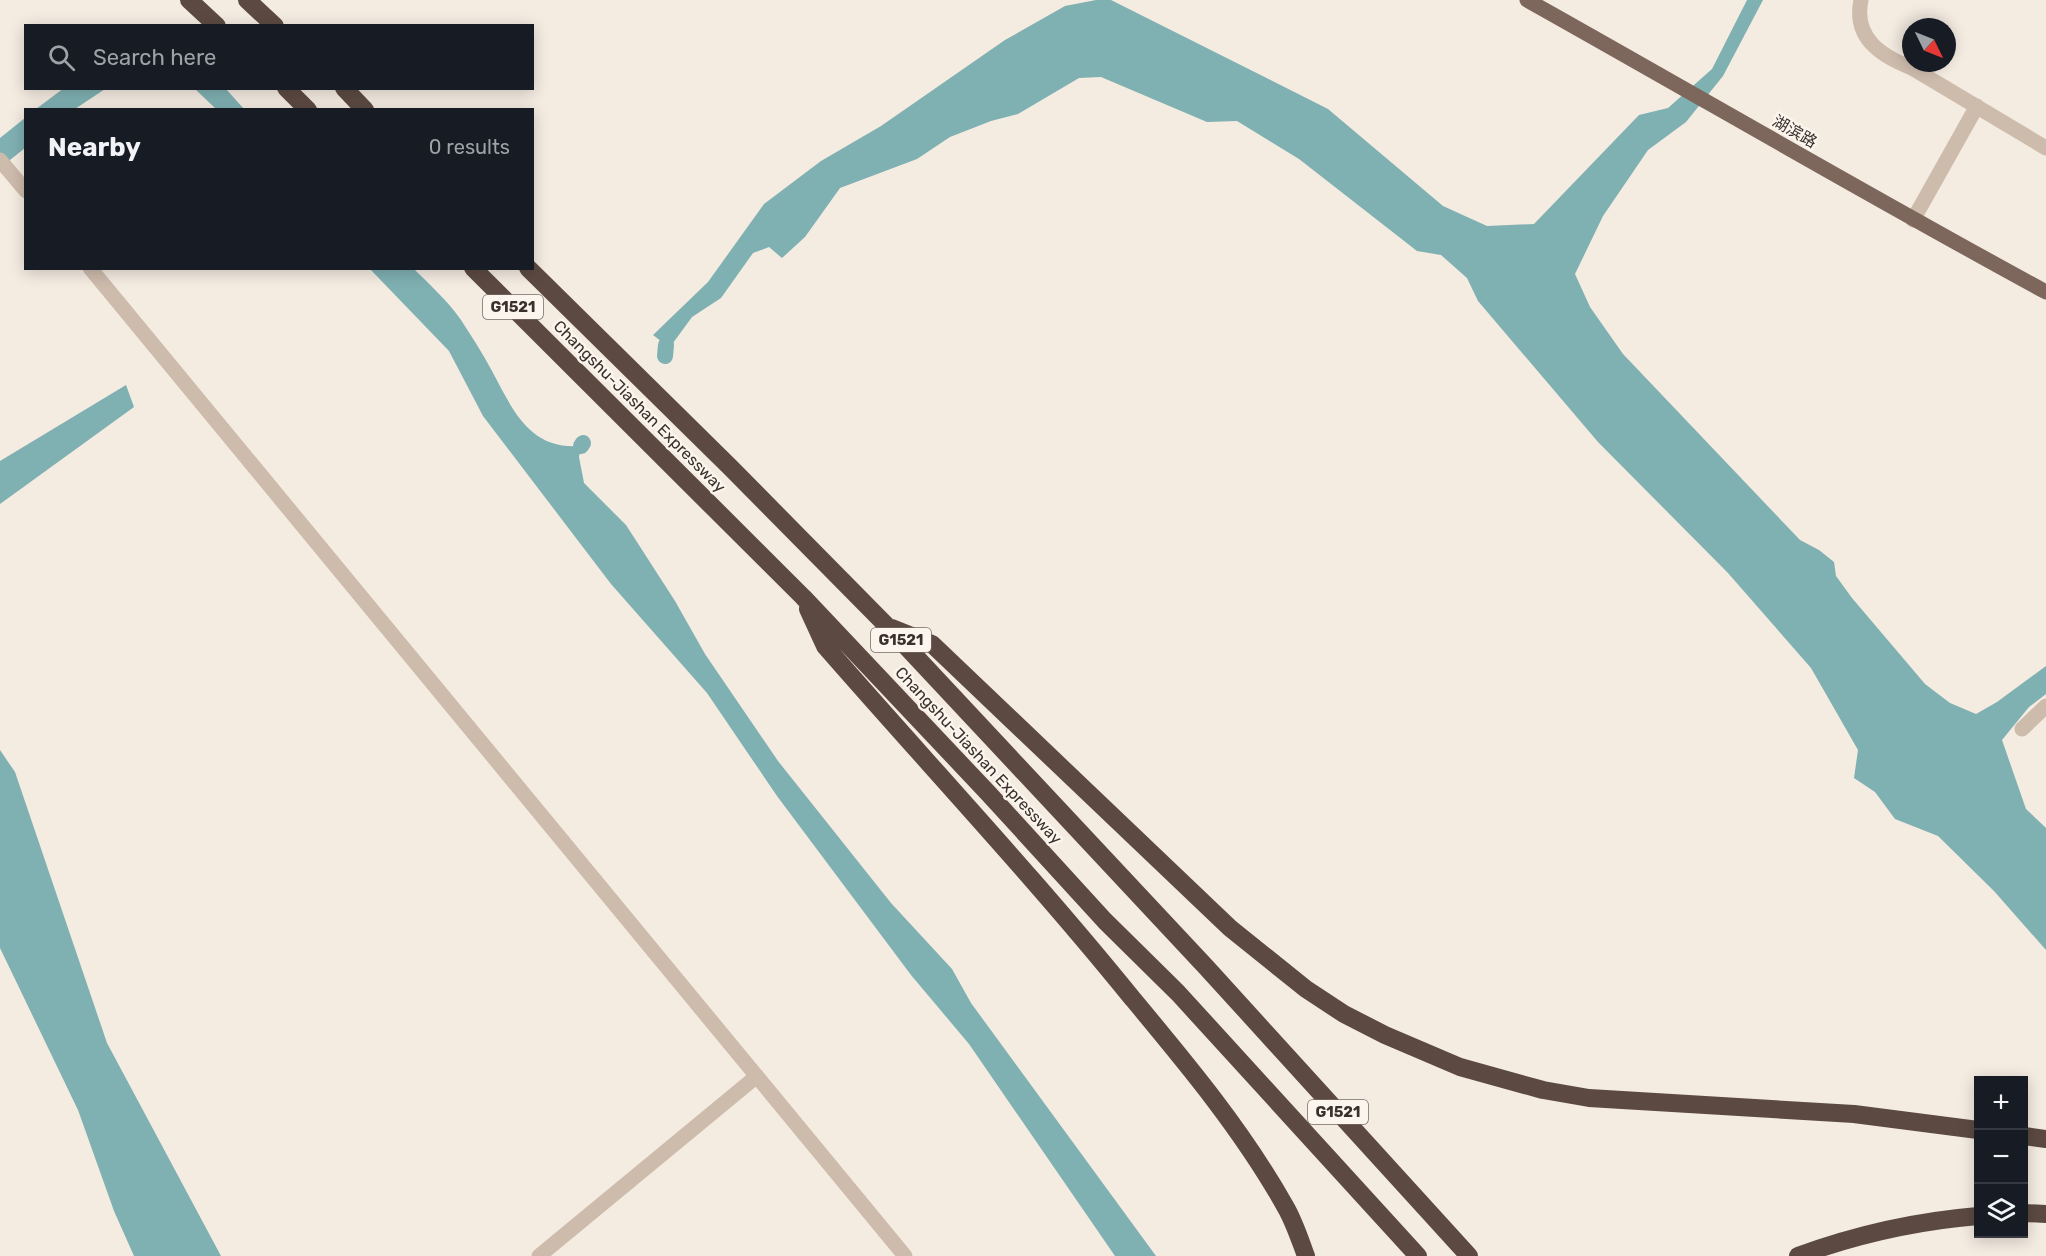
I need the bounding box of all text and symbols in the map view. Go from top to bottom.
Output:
north arrow [1902,18,1956,72]
search box [24,24,534,90]
icon: search [45,41,78,74]
text: Search here [93,44,216,71]
street label: 湖滨路 [1769,111,1820,152]
text: Nearby [48,132,141,163]
text: 0 results [429,135,510,159]
road number: G1521 [483,295,543,319]
street label: Changshu-Jiashan Expressway [550,316,730,497]
road number: G1521 [871,628,931,652]
street label: Changshu-Jiashan Expressway [891,663,1066,848]
map controls [1974,1076,2028,1238]
button: + [1974,1076,2028,1130]
road number: G1521 [1308,1100,1368,1124]
button: − [1974,1130,2028,1184]
button: layers [1974,1184,2028,1238]

